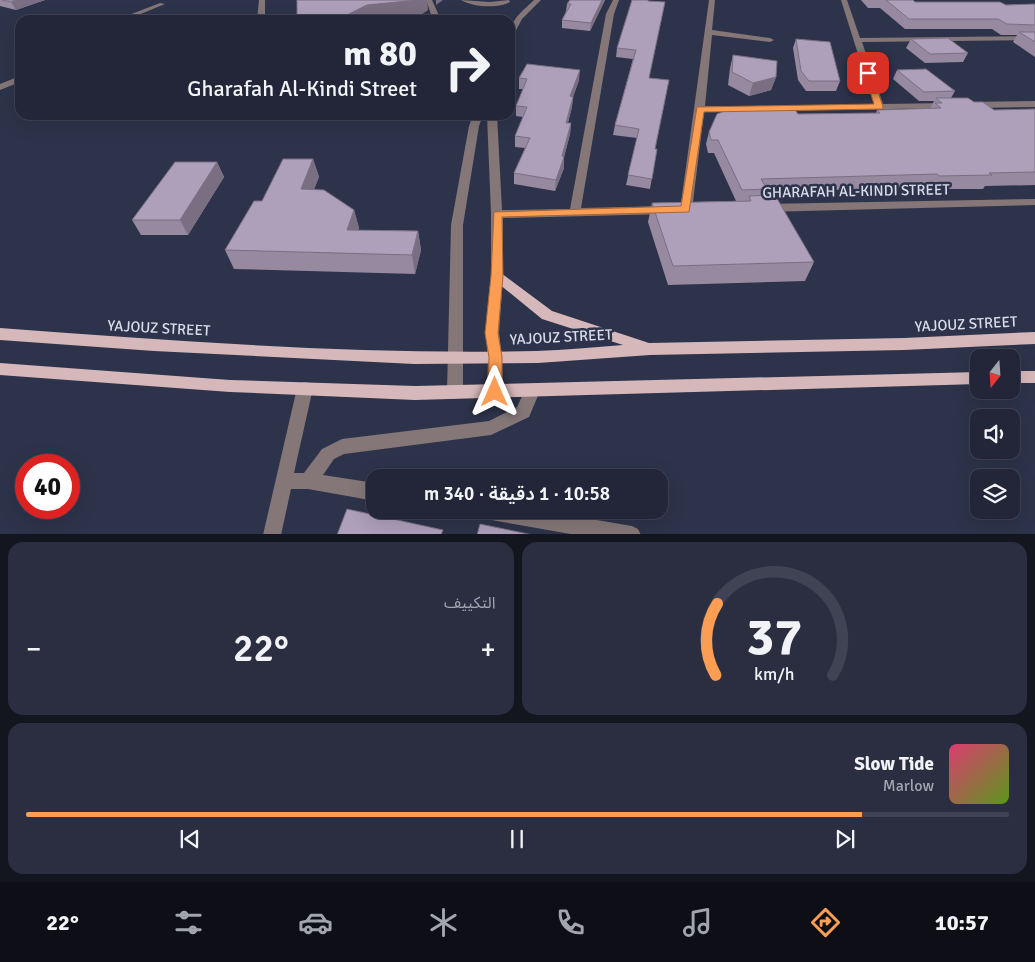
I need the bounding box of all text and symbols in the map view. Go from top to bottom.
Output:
text: 80 m [343,32,417,75]
icon: right [435,35,500,100]
pin [847,52,889,94]
icon: arrive [854,59,882,87]
text: Gharafah Al-Kindi Street [187,75,417,102]
street label: GHARAFAH AL-KINDI STREET [762,180,950,202]
street label: YAJOUZ STREET [914,312,1018,336]
street label: YAJOUZ STREET [107,316,211,340]
street label: YAJOUZ STREET [509,325,613,349]
north arrow [970,349,1020,399]
map controls [970,349,1020,519]
position arrow [468,365,520,417]
button: sound [970,409,1020,459]
speed limit sign: 40 [15,454,80,519]
button: layers [970,469,1020,519]
text: 10:58 · 1 دقيقة · 340 m [424,482,610,506]
text: التكييف [444,593,496,613]
text: 37 [746,605,802,669]
text: 22° [233,625,289,672]
text: − [26,632,41,666]
text: + [480,632,496,666]
text: km/h [754,663,794,685]
text: Slow Tide [854,752,934,776]
text: Marlow [883,776,934,796]
icon: previous [176,825,204,853]
icon: pause [503,825,531,853]
icon: next [831,825,859,853]
icon: filters [171,905,206,940]
icon: car [298,905,333,940]
icon: climate [426,905,461,940]
icon: phone [553,905,588,940]
icon: music [680,905,715,940]
icon: directions [808,905,843,940]
text: 22° [46,909,79,936]
text: 10:57 [935,909,989,936]

